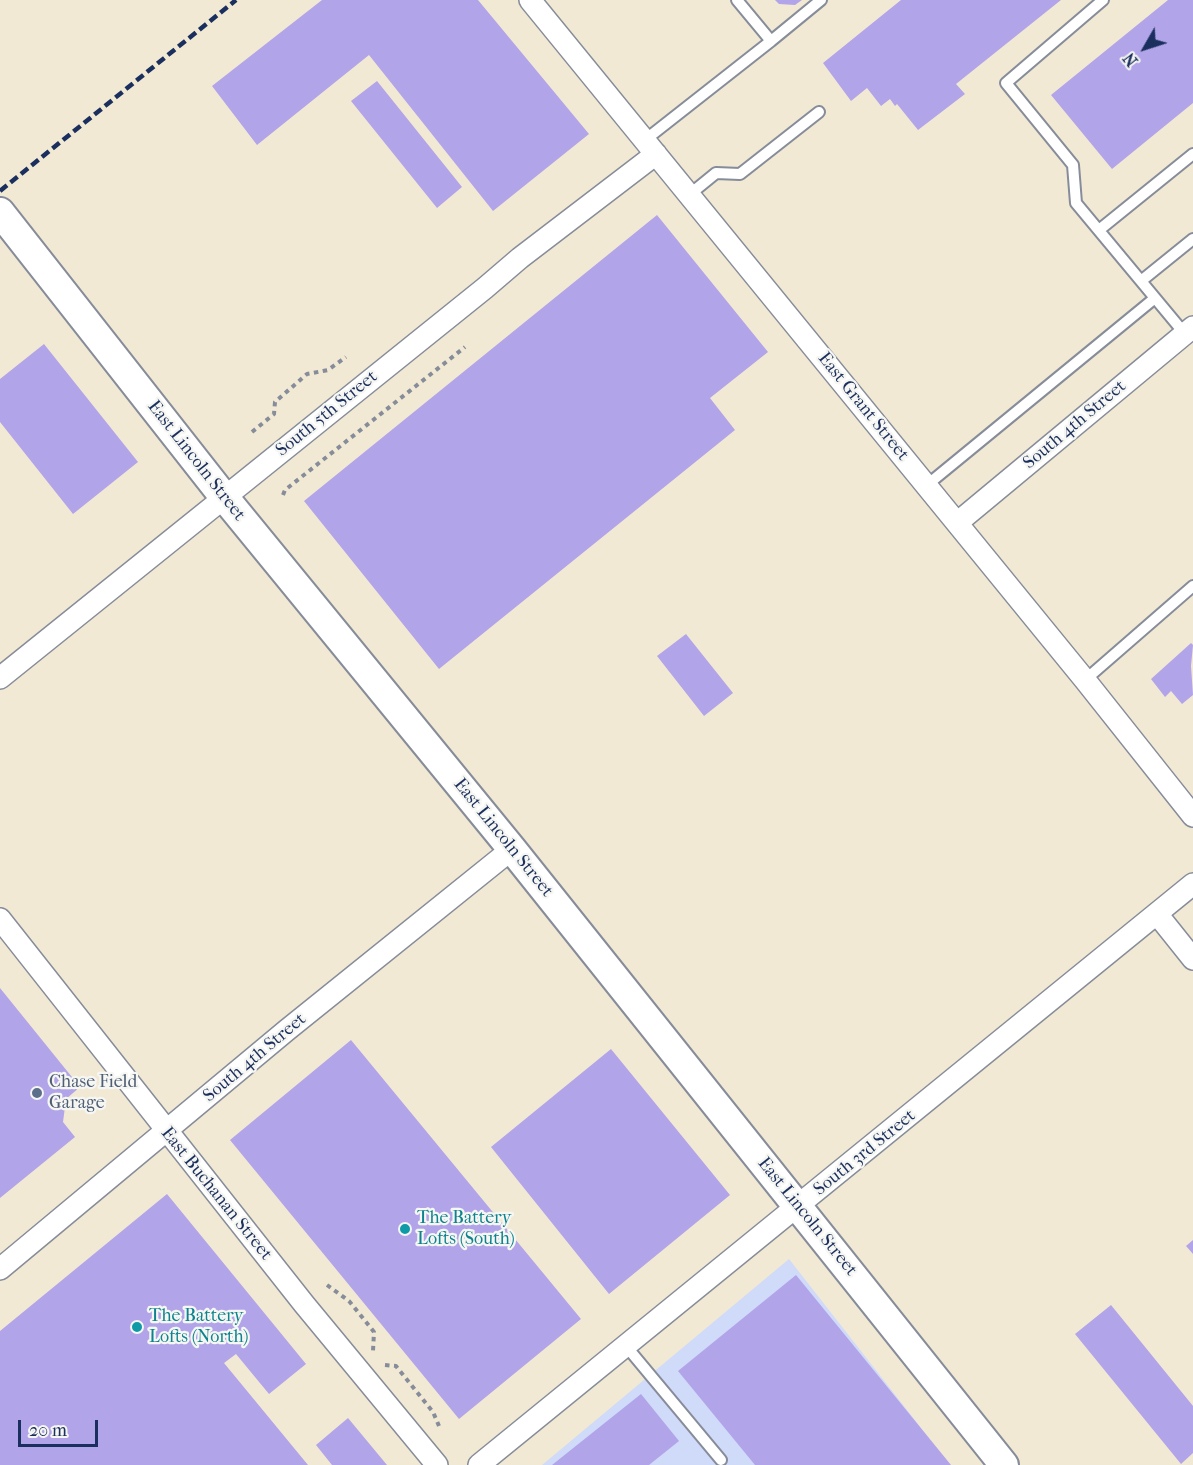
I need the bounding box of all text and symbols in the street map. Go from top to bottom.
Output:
north arrow [1115,18,1175,78]
text: N [1119,49,1142,70]
street label: East Grant Street [813,348,913,466]
street label: South 5th Street [272,366,382,462]
street label: South 4th Street [1019,376,1131,474]
street label: East Lincoln Street [142,397,250,525]
street label: East Lincoln Street [449,774,557,902]
street label: South 4th Street [199,1009,311,1107]
place label: Chase Field Garage [49,1072,137,1114]
marker: Chase Field Garage [30,1086,44,1100]
street label: South 3rd Street [810,1105,920,1201]
street label: East Buchanan Street [156,1123,276,1265]
street label: East Lincoln Street [753,1153,861,1281]
place label: The Battery Lofts (South) [417,1208,515,1250]
marker: The Battery Lofts (South) [398,1222,412,1236]
place label: The Battery Lofts (North) [149,1306,249,1348]
marker: The Battery Lofts (North) [130,1320,144,1334]
scale bar [21,1408,100,1446]
text: 20 m [29,1420,67,1441]

